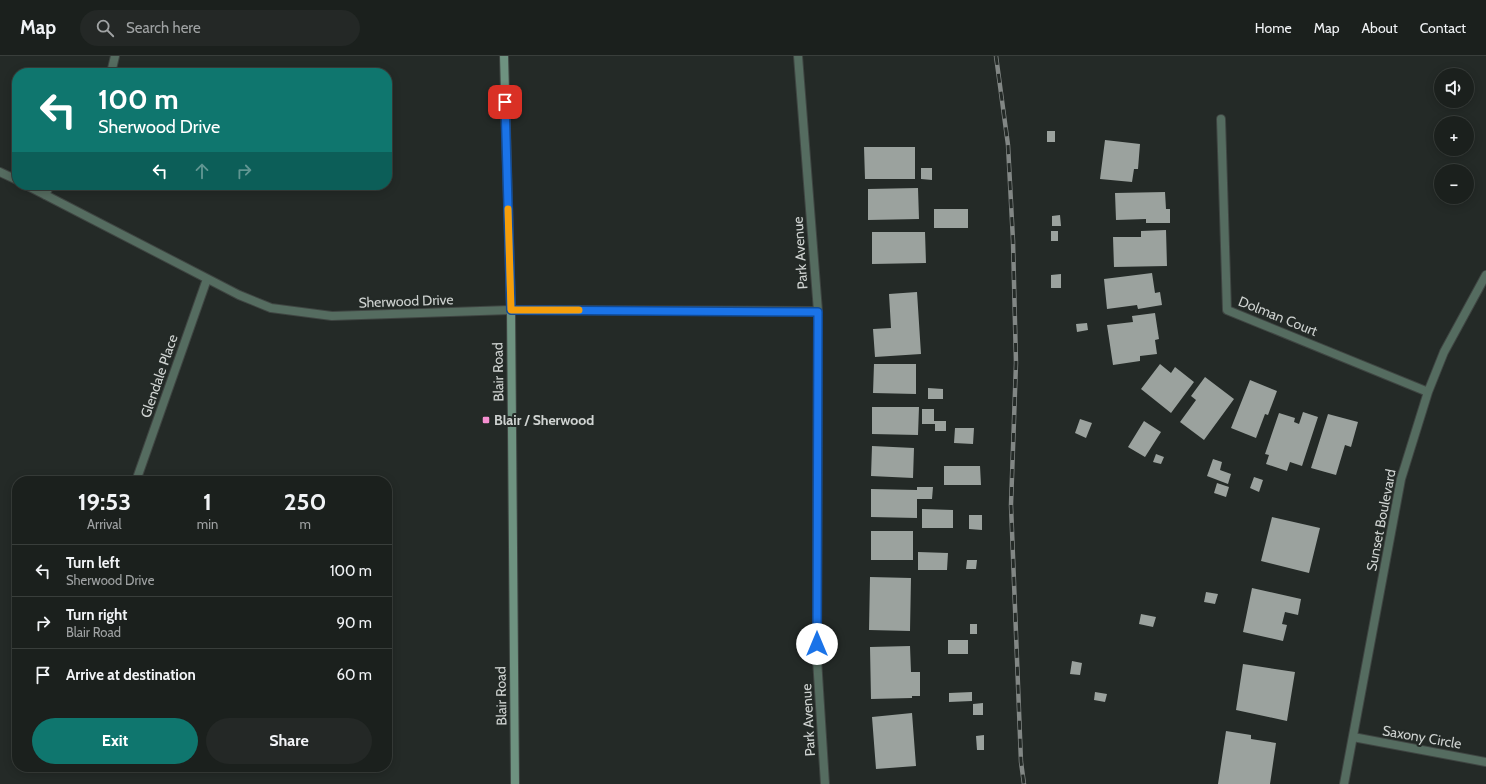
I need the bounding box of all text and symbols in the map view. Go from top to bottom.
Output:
search box [80,10,360,46]
text: Map [20,16,56,39]
icon: search [94,17,116,39]
text: Search here [126,19,201,37]
text: Home [1255,19,1292,37]
text: Map [1314,19,1339,37]
text: About [1361,19,1398,37]
text: Contact [1420,19,1466,37]
map controls [1434,68,1474,204]
button: sound [1434,68,1474,108]
text: 100 m [98,82,179,116]
icon: left [32,84,84,136]
pin [488,85,522,119]
icon: arrive [494,91,516,113]
text: Sherwood Drive [98,116,220,138]
button: + [1434,116,1474,156]
icon: left [149,160,171,182]
icon: ahead [191,160,213,182]
icon: right [233,160,255,182]
button: − [1434,164,1474,204]
street label: Park Avenue [788,216,812,290]
street label: Sherwood Drive [358,290,454,312]
street label: Dolman Court [1236,292,1320,340]
street label: Glendale Place [136,332,182,420]
street label: Blair Road [488,342,508,402]
place label: Blair / Sherwood [494,411,594,429]
marker: Blair / Sherwood [481,415,491,425]
street label: Sunset Boulevard [1362,468,1400,572]
text: 19:53 [78,487,131,516]
text: 1 [203,487,212,516]
text: 250 [284,487,326,516]
text: Arrival [87,516,122,532]
text: min [197,516,218,532]
text: m [299,516,311,532]
text: Turn left [66,554,120,572]
icon: left [32,560,54,582]
text: 100 m [330,562,372,580]
text: Sherwood Drive [66,572,154,588]
text: Turn right [66,606,127,624]
icon: right [32,612,54,634]
text: 90 m [336,614,372,632]
position arrow [796,623,838,665]
text: Blair Road [66,624,121,640]
icon: arrive [32,664,54,686]
text: Arrive at destination [66,666,196,684]
text: 60 m [336,666,372,684]
street label: Blair Road [491,666,511,726]
street label: Park Avenue [797,683,819,757]
button: Exit [32,718,198,764]
button: Share [206,718,372,764]
street label: Saxony Circle [1381,721,1463,753]

